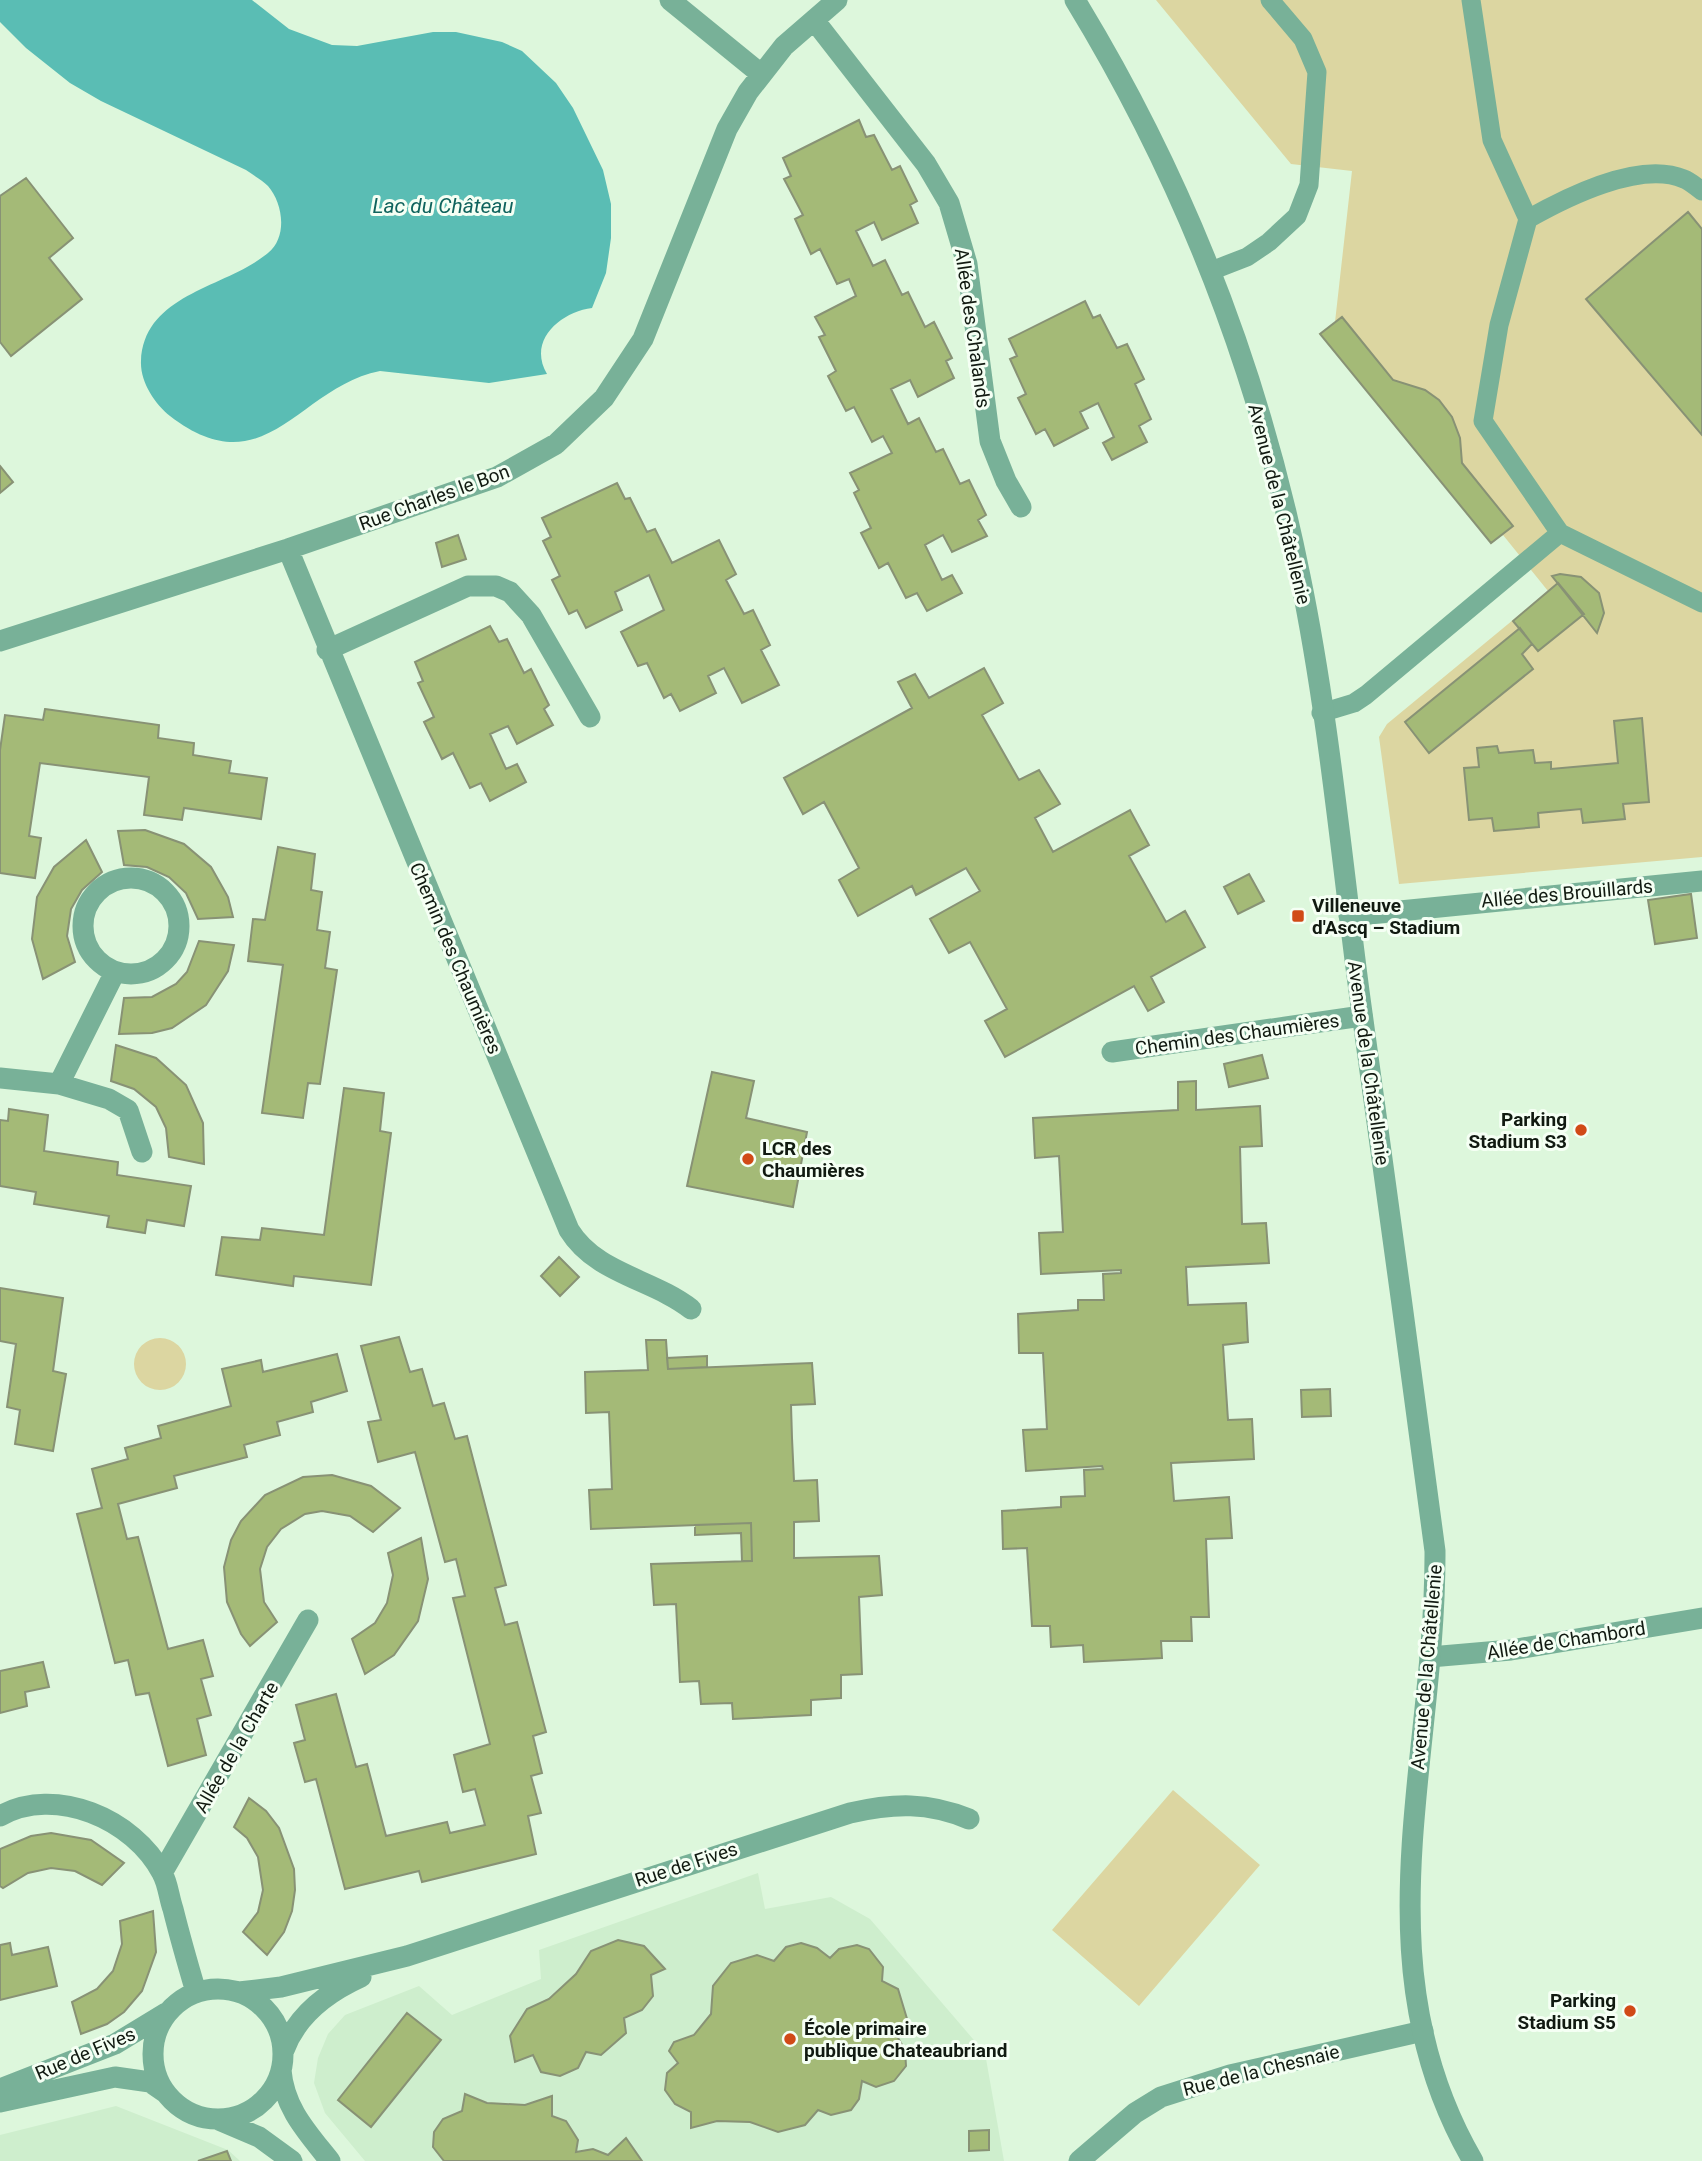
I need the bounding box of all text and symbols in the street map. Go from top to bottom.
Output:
water label: Lac du Château [372,194,514,218]
street label: Allée des Chalands [950,247,995,409]
street label: Avenue de la Châtellenie [1243,401,1316,607]
street label: Rue Charles le Bon [356,460,513,535]
street label: Chemin des Chaumières [405,859,506,1057]
street label: Allée des Brouillards [1480,875,1654,912]
place label: Villeneuve d'Ascq – Stadium [1312,894,1460,939]
marker: Villeneuve d'Ascq – Stadium [1290,908,1306,924]
street label: Avenue de la Châtellenie [1343,959,1394,1167]
street label: Chemin des Chaumières [1134,1009,1341,1060]
place label: Parking Stadium S3 [1469,1108,1567,1153]
marker: Parking Stadium S3 [1573,1122,1589,1138]
place label: LCR des Chaumières [762,1137,865,1182]
marker: LCR des Chaumières [740,1151,756,1167]
street label: Avenue de la Châtellenie [1406,1563,1447,1771]
street label: Allée de Chambord [1485,1617,1647,1664]
street label: Allée de la Charte [189,1677,283,1817]
street label: Rue de Fives [632,1837,740,1892]
place label: Parking Stadium S5 [1518,1989,1616,2034]
marker: Parking Stadium S5 [1622,2003,1638,2019]
place label: École primaire publique Chateaubriand [804,2017,1007,2062]
street label: Rue de Fives [32,2022,139,2085]
marker: École primaire publique Chateaubriand [782,2031,798,2047]
street label: Rue de la Chesnaie [1181,2040,1342,2101]

